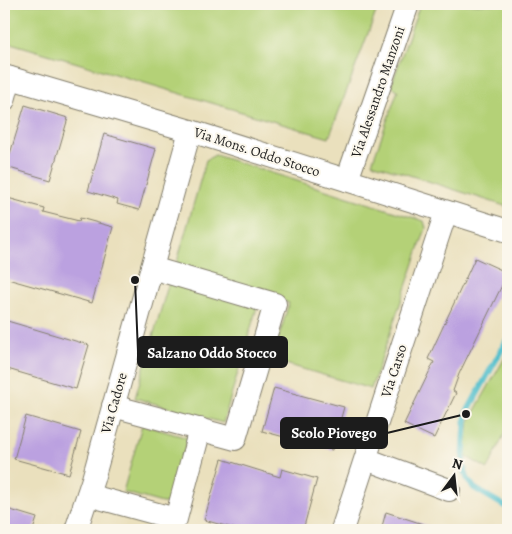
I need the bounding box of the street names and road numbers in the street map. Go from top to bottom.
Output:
street label: Via Alessandro Manzoni [346,24,409,161]
street label: Via Mons. Oddo Stocco [191,122,322,181]
street label: Via Carso [376,342,411,401]
street label: Via Cadore [96,370,132,437]

